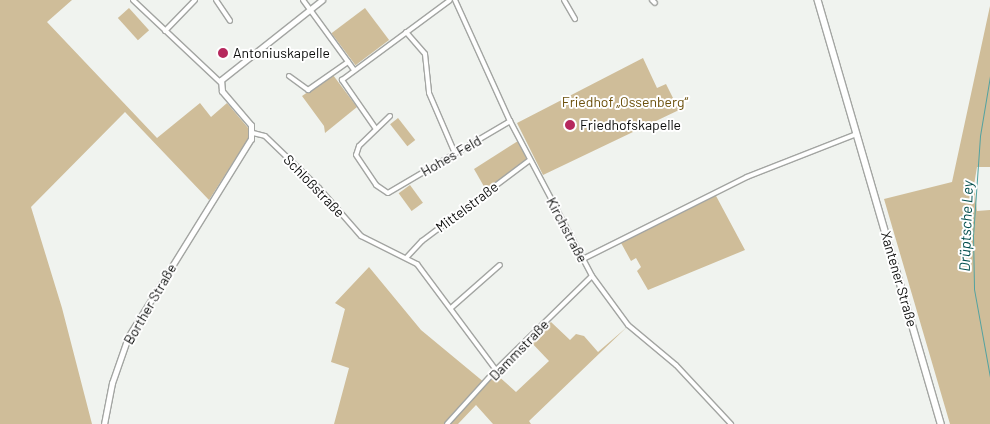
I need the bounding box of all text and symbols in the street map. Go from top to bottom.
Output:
place label: Antoniuskapelle [233,45,330,61]
marker: Antoniuskapelle [217,47,229,59]
park label: Friedhof „Ossenberg“ [562,94,688,110]
place label: Friedhofskapelle [580,117,681,133]
marker: Friedhofskapelle [564,119,576,131]
street label: Hohes Feld [418,132,484,180]
street label: Schloßstraße [280,151,348,221]
street label: Mittelstraße [433,178,501,236]
water label: Drüptsche Ley [955,180,977,272]
street label: Kirchstraße [543,195,591,265]
street label: Xantener Straße [877,229,921,329]
street label: Borther Straße [120,261,180,347]
street label: Dammstraße [486,316,552,384]

